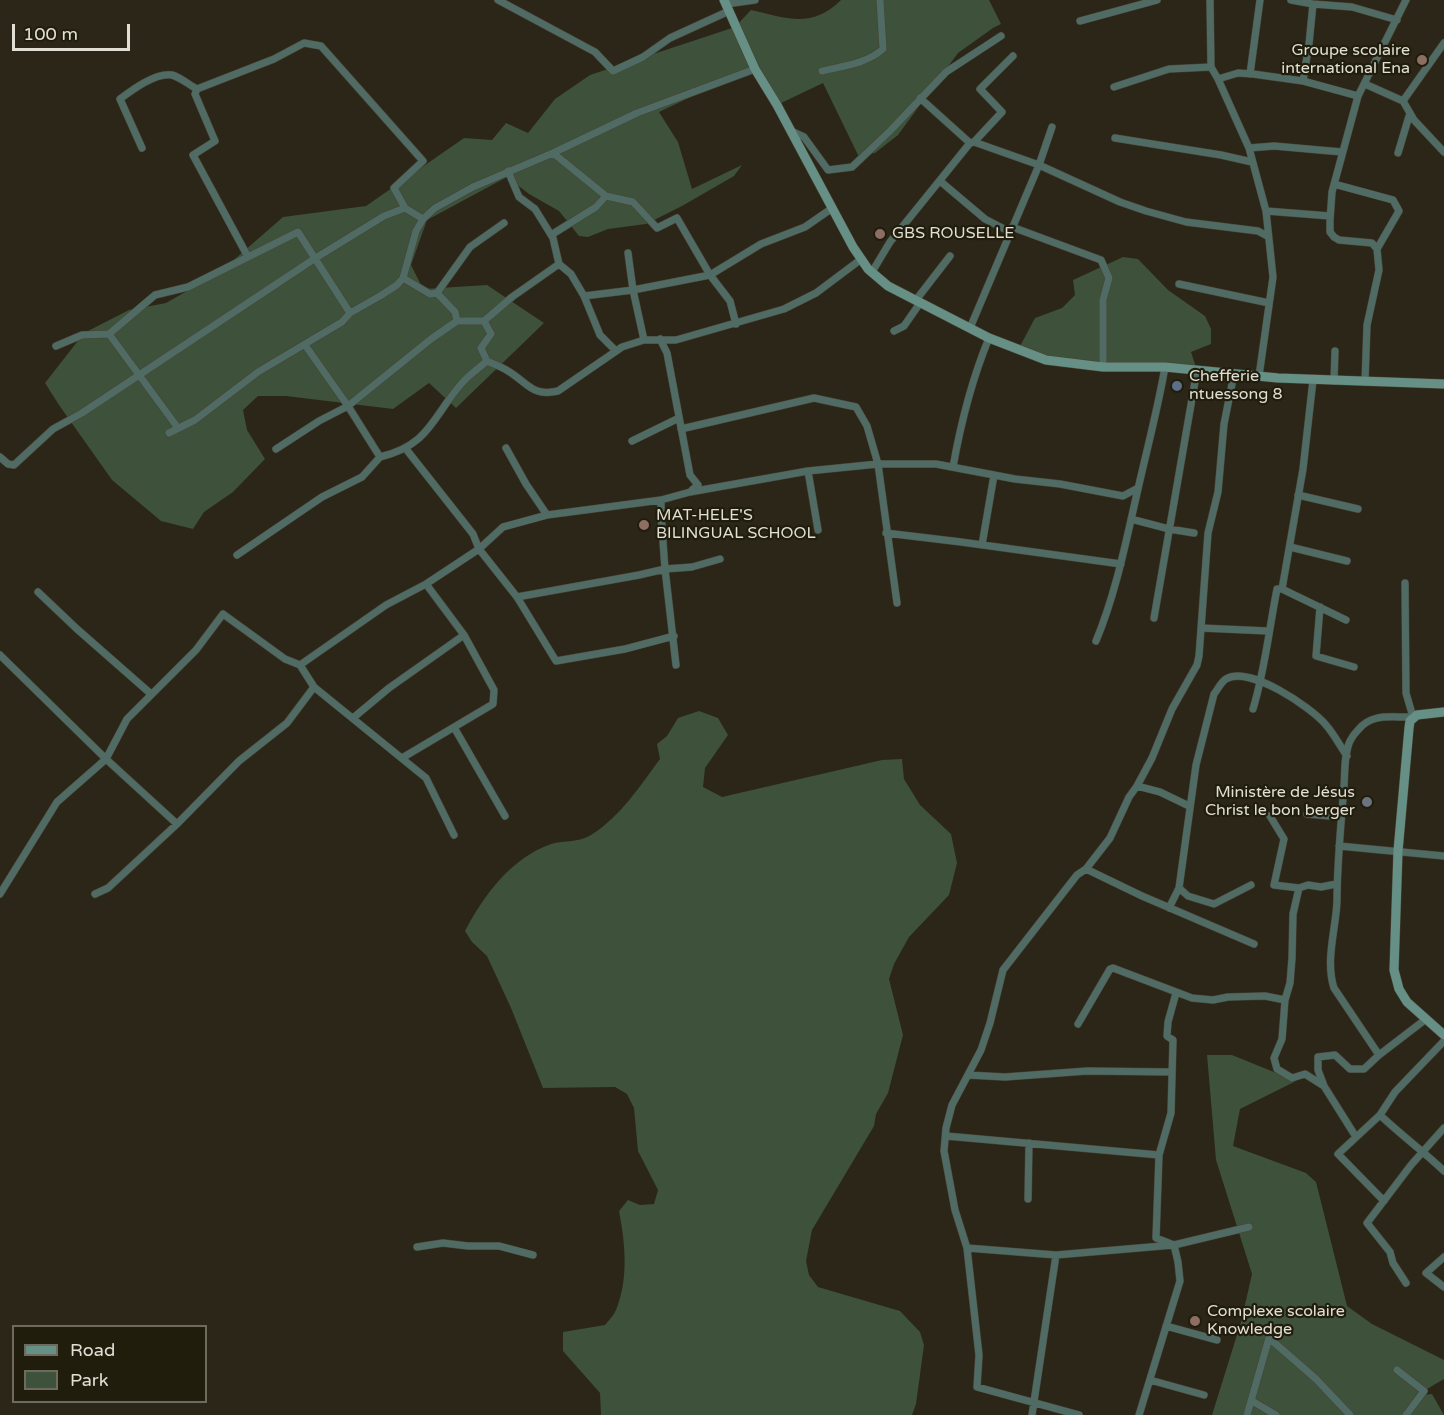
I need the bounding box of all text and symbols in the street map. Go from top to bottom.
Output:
scale bar [15,12,134,50]
text: 100 m [23,23,78,45]
place label: Groupe scolaire international Ena [1281,41,1410,79]
marker: Groupe scolaire international Ena [1415,53,1429,67]
place label: GBS ROUSELLE [892,224,1014,244]
marker: GBS ROUSELLE [873,227,887,241]
place label: Chefferie ntuessong 8 [1189,367,1283,405]
marker: Chefferie ntuessong 8 [1170,379,1184,393]
place label: MAT-HELE'S BILINGUAL SCHOOL [656,506,816,544]
marker: MAT-HELE'S BILINGUAL SCHOOL [637,518,651,532]
place label: Ministère de Jésus Christ le bon berger [1205,783,1355,821]
marker: Ministère de Jésus Christ le bon berger [1360,795,1374,809]
place label: Complexe scolaire Knowledge [1207,1302,1345,1340]
marker: Complexe scolaire Knowledge [1188,1314,1202,1328]
legend [12,1325,207,1403]
text: Road [70,1339,115,1361]
text: Park [70,1369,108,1391]

